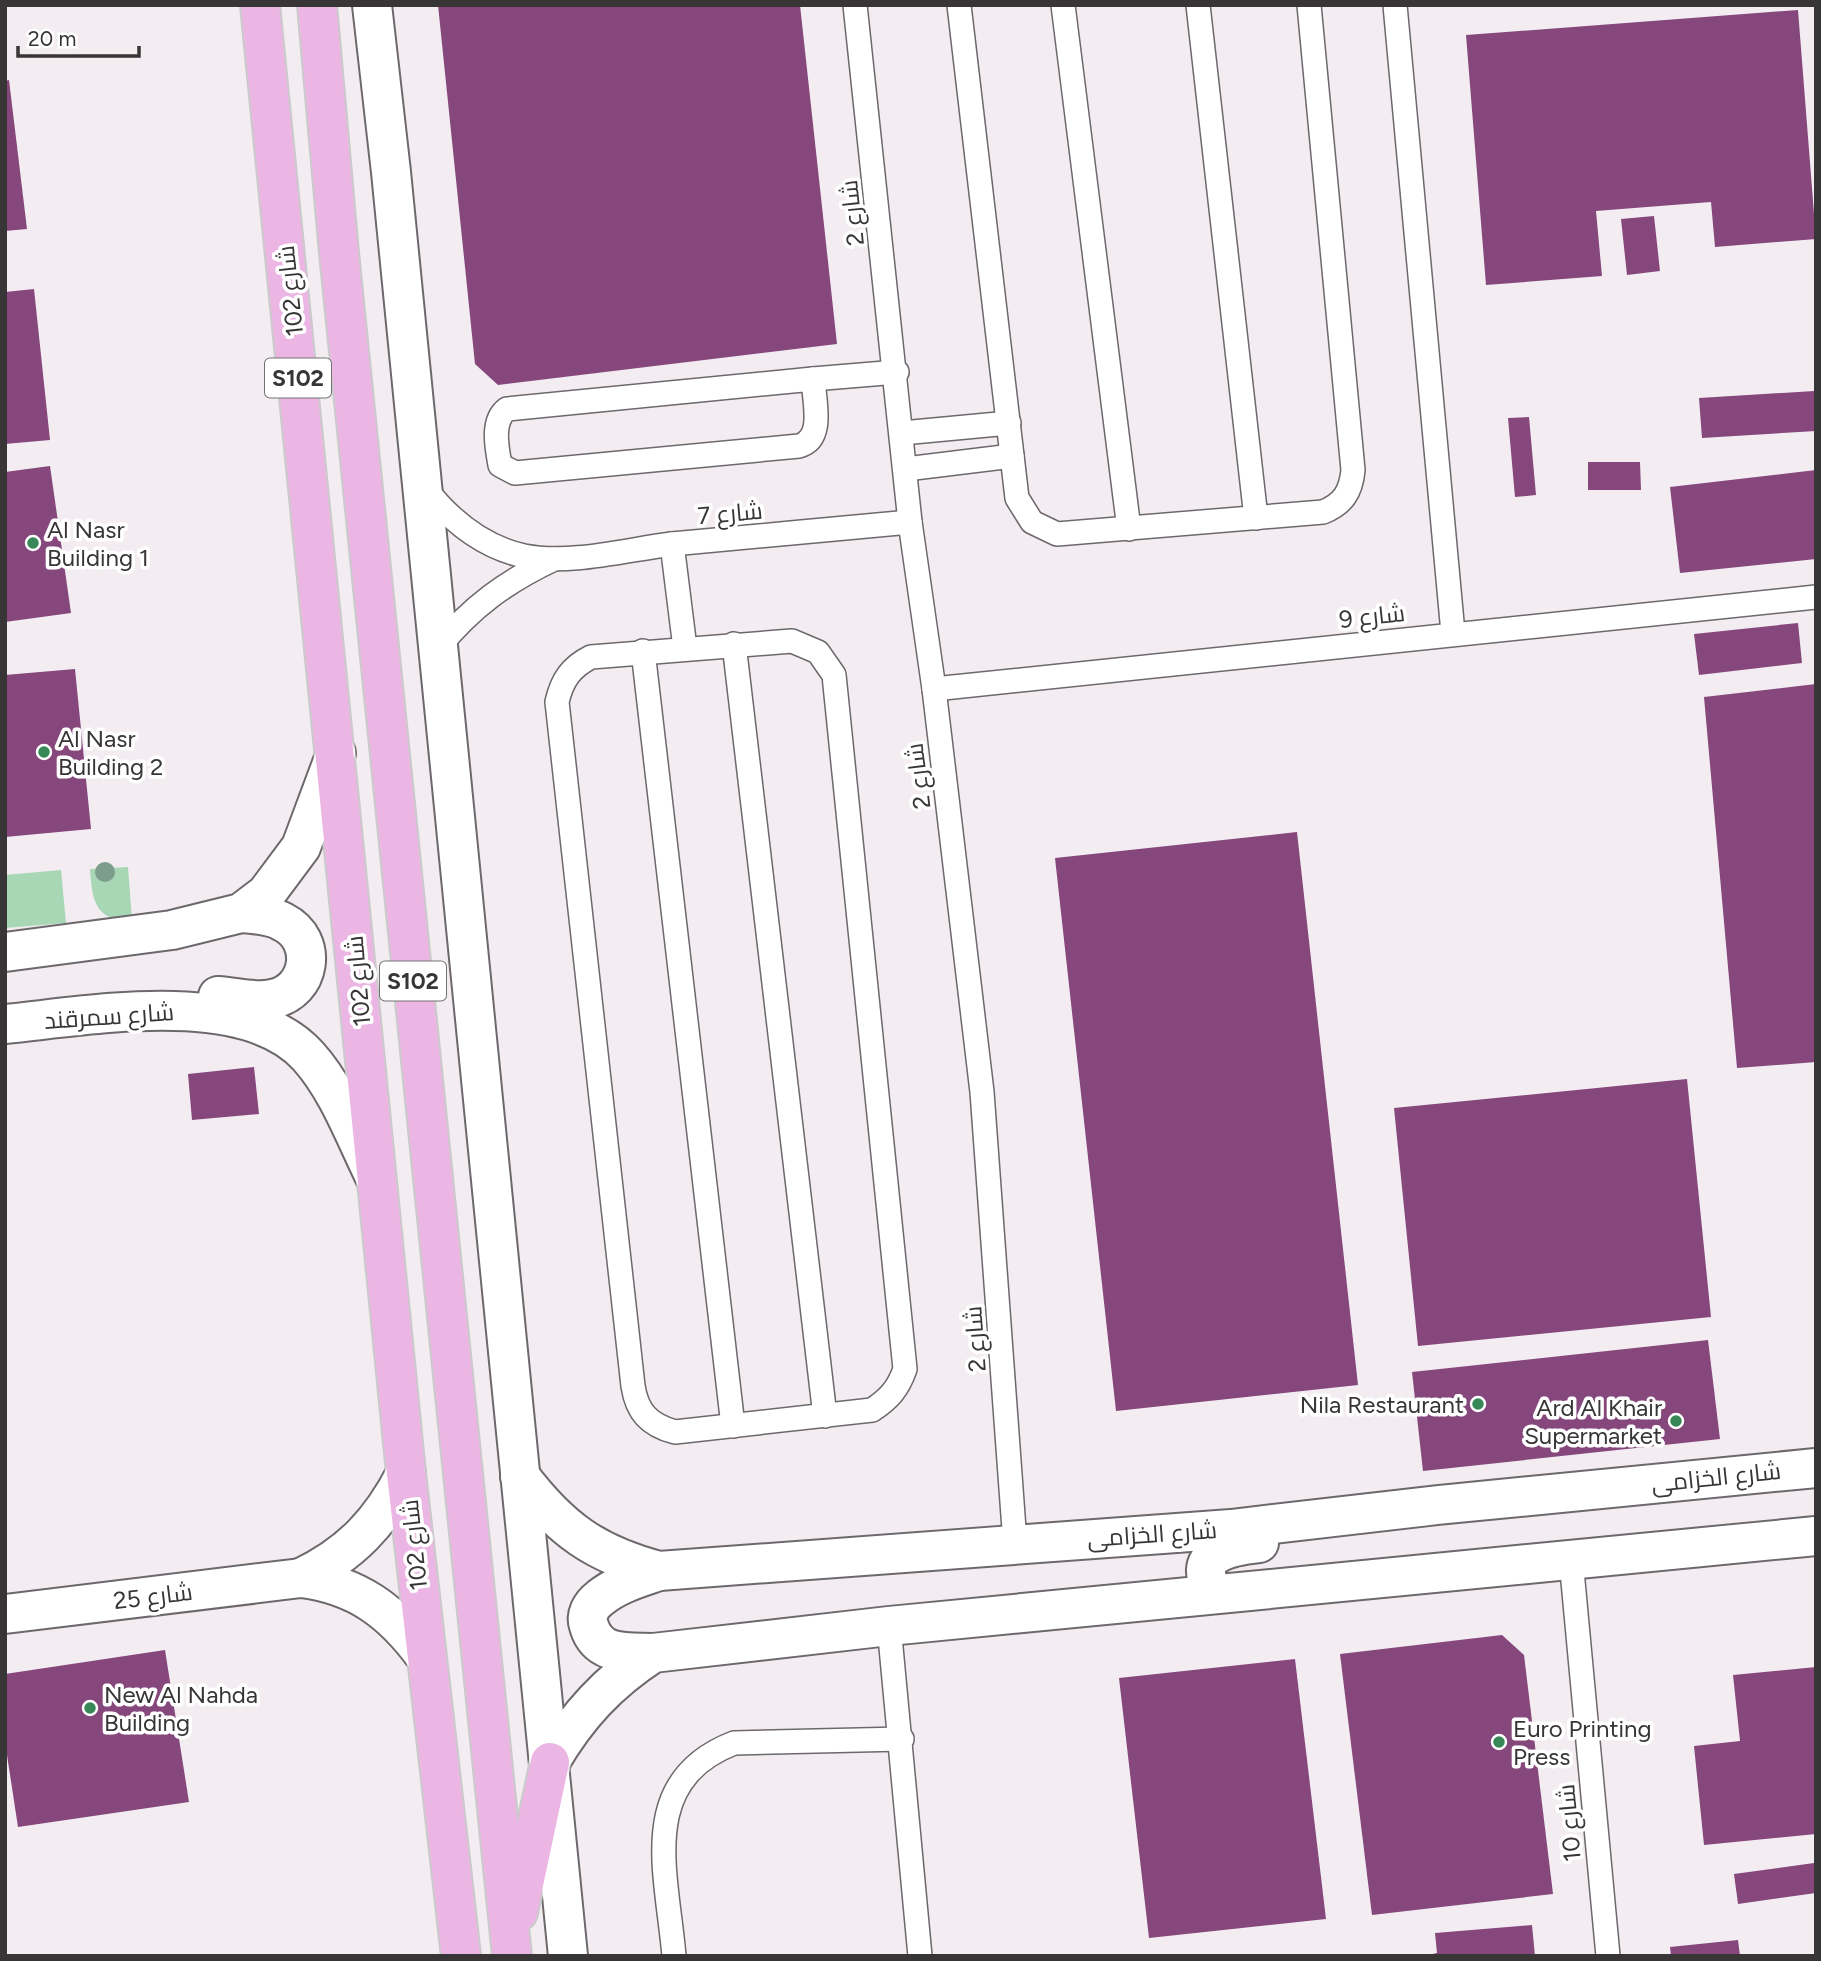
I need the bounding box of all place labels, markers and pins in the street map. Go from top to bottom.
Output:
place label: Al Nasr Building 1 [47,515,149,572]
marker: Al Nasr Building 1 [25,535,41,551]
place label: Al Nasr Building 2 [58,724,163,781]
marker: Al Nasr Building 2 [36,744,52,760]
place label: Nila Restaurant [1300,1390,1464,1419]
place label: Ard Al Khair Supermarket [1524,1393,1662,1450]
marker: Nila Restaurant [1470,1396,1486,1412]
marker: Ard Al Khair Supermarket [1668,1413,1684,1429]
place label: New Al Nahda Building [104,1680,258,1737]
marker: New Al Nahda Building [82,1700,98,1716]
place label: Euro Printing Press [1513,1714,1652,1771]
marker: Euro Printing Press [1491,1734,1507,1750]

